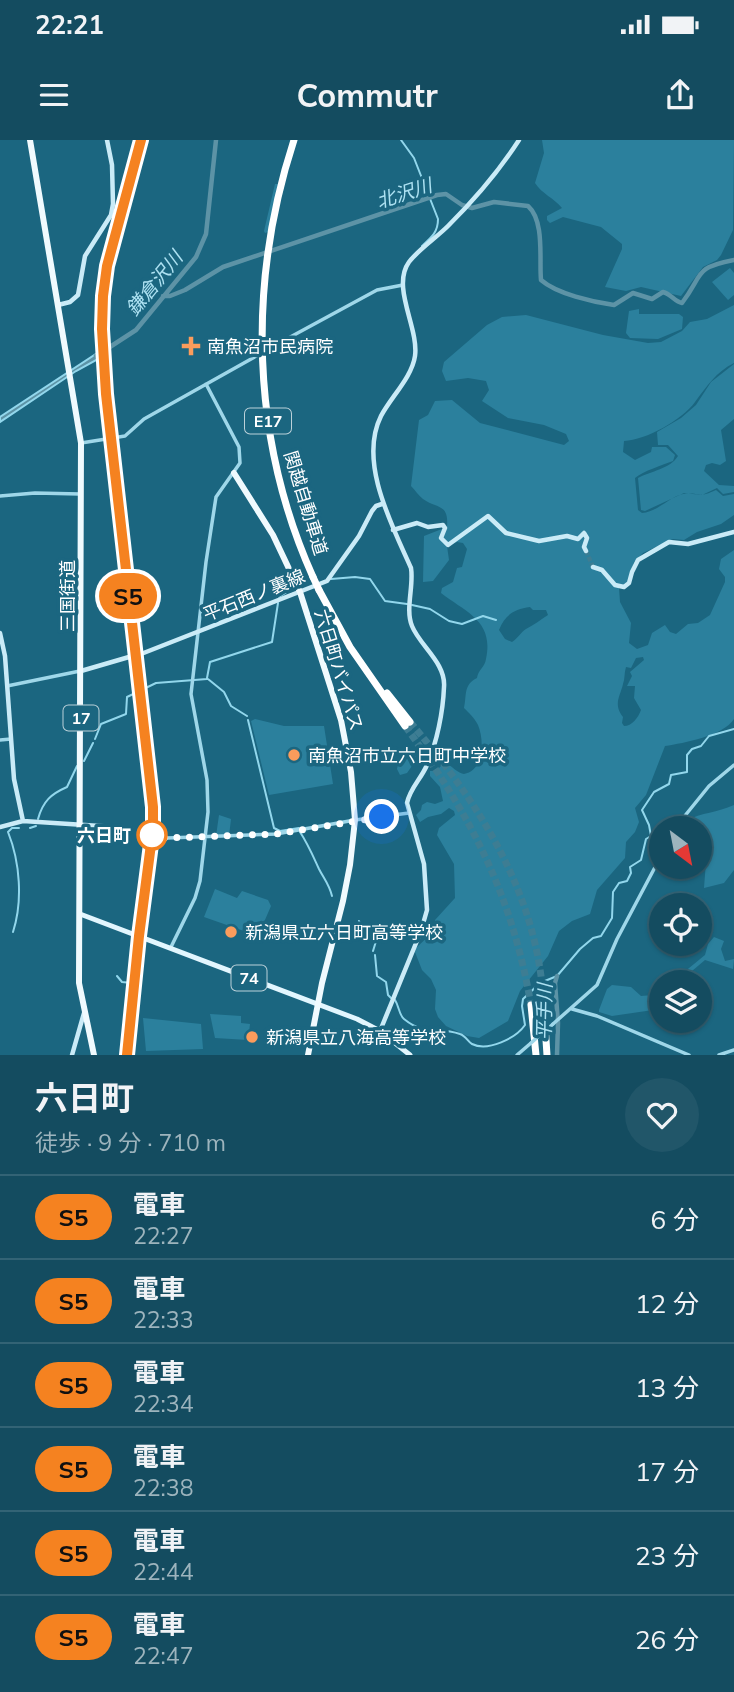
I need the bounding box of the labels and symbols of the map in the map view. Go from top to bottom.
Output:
water label: 北沢川 [373,172,437,213]
water label: 鎌倉沢川 [121,244,188,320]
place label: 南魚沼市民病院 [207,335,333,358]
marker: 南魚沼市民病院 [181,336,201,356]
road number: E17 [245,408,291,434]
street label: 関越自動車道 [279,448,333,558]
street label: 三国街道 [56,560,79,632]
street label: 平石西ノ裏線 [200,564,308,626]
line badge: S5 [96,573,160,619]
street label: 六日町バイパス [310,607,368,733]
road number: 17 [64,706,98,730]
place label: 南魚沼市立六日町中学校 [308,744,506,767]
marker: 南魚沼市立六日町中学校 [286,747,302,763]
your location [364,799,399,834]
north arrow [649,816,712,878]
marker: 六日町 [137,820,167,850]
place label: 六日町 [77,824,131,847]
place label: 新潟県立六日町高等学校 [245,921,443,944]
marker: 新潟県立六日町高等学校 [223,924,239,940]
road number: 74 [232,965,266,990]
water label: 平手川 [532,981,557,1041]
place label: 新潟県立八海高等学校 [266,1026,446,1049]
marker: 新潟県立八海高等学校 [244,1029,260,1045]

